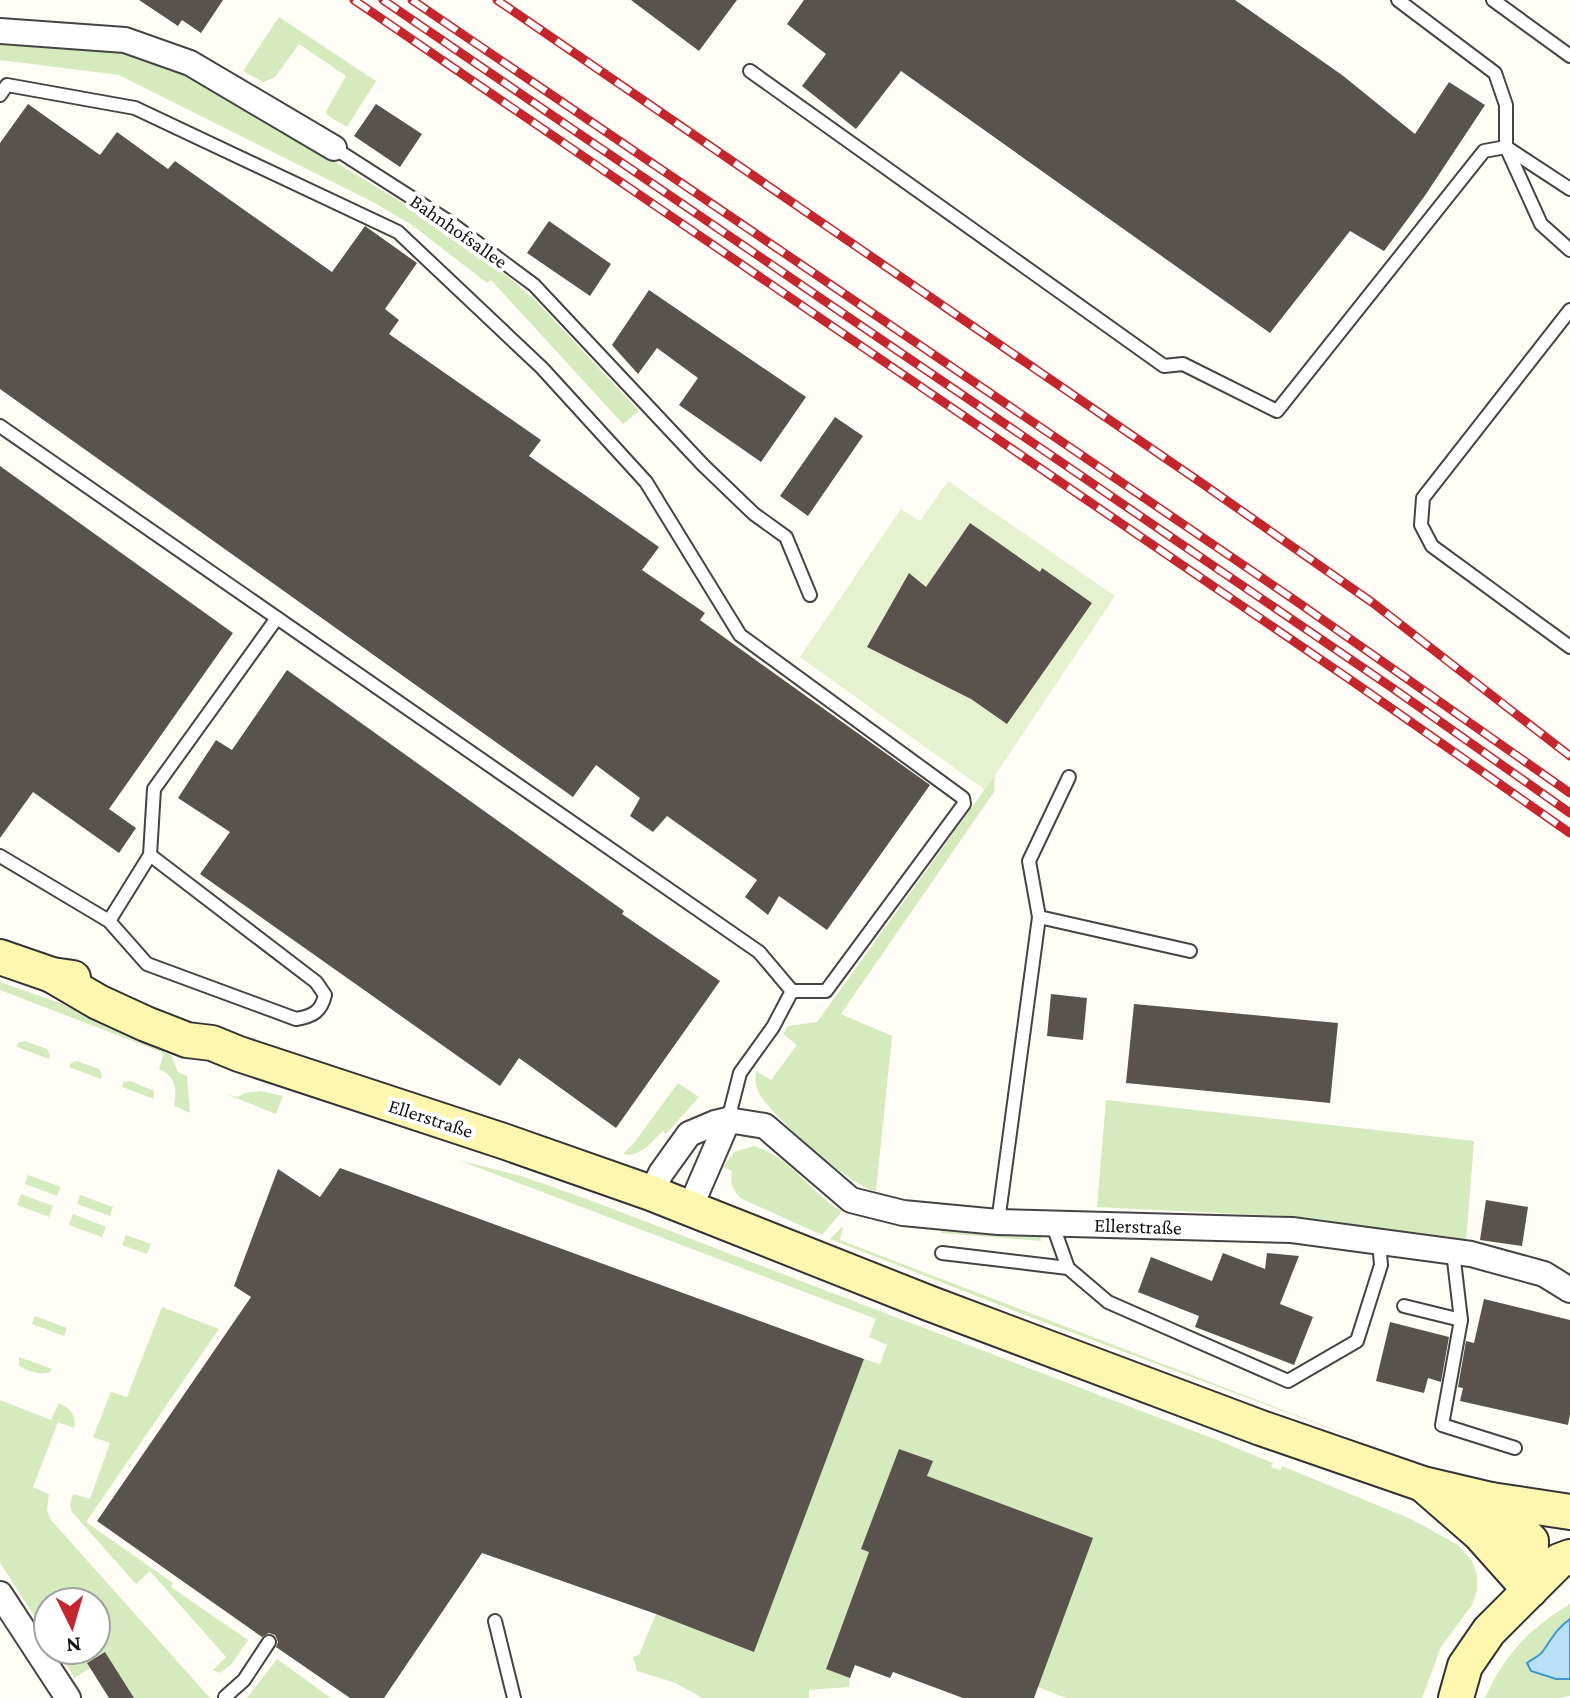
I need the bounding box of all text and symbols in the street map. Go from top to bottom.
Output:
street label: Bahnhofsallee [406,189,512,273]
street label: Ellerstraße [386,1094,476,1142]
street label: Ellerstraße [1094,1213,1182,1239]
north arrow [32,1586,112,1666]
text: N [65,1632,82,1659]

